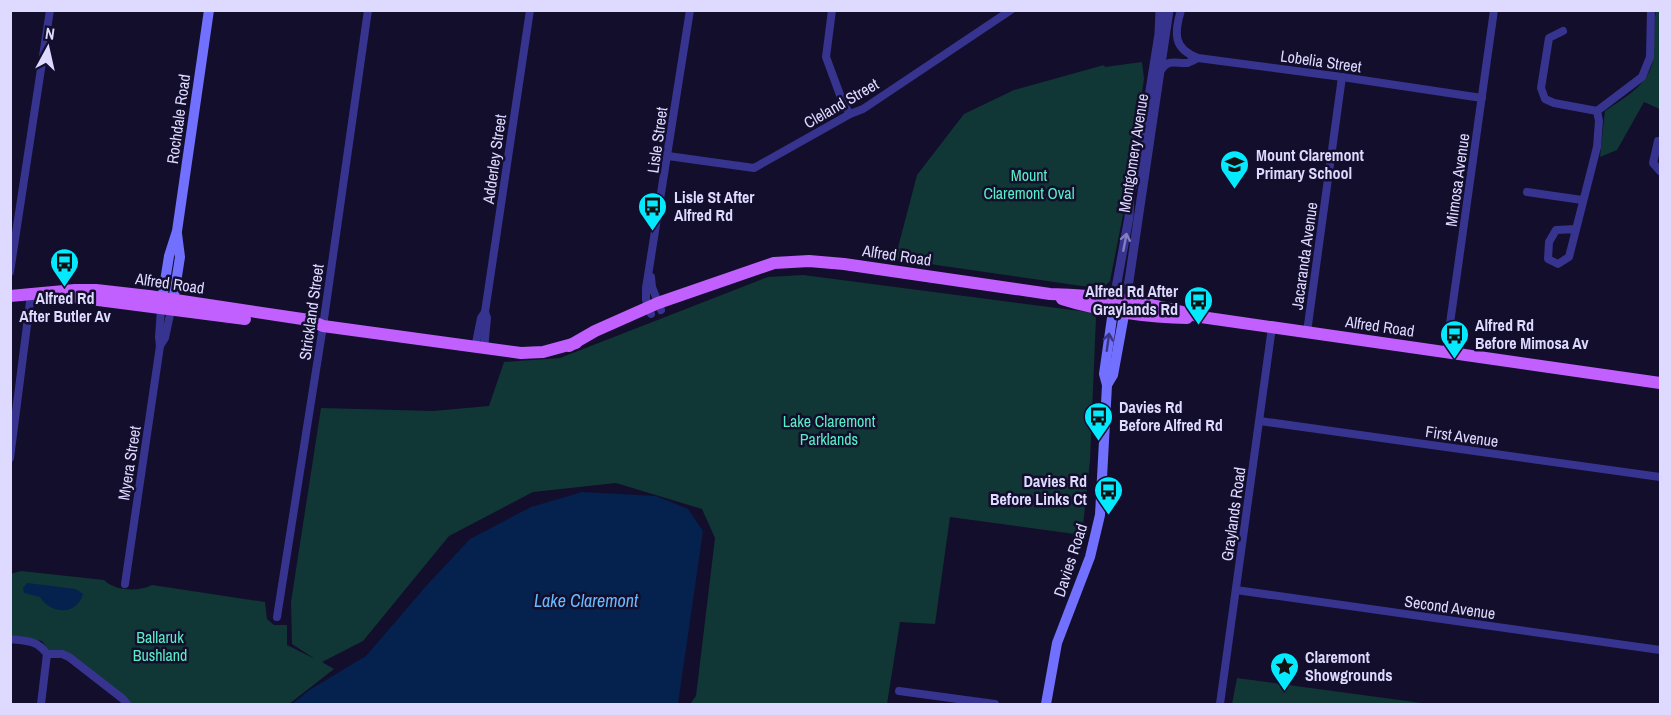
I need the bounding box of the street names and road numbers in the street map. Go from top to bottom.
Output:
street label: Lobelia Street [1279,44,1363,78]
street label: Rochdale Road [161,73,195,165]
street label: Cleland Street [799,73,883,133]
street label: Montgomery Avenue [1113,92,1153,214]
street label: Lisle Street [641,105,673,174]
street label: Adderley Street [477,112,511,206]
street label: Mimosa Avenue [1440,132,1474,228]
street label: Jacaranda Avenue [1286,201,1322,311]
street label: Alfred Road [860,239,933,271]
street label: Strickland Street [293,262,329,362]
street label: Alfred Road [133,267,206,299]
street label: Alfred Road [1343,310,1416,342]
street label: First Avenue [1424,420,1500,452]
street label: Myera Street [112,424,146,502]
street label: Graylands Road [1216,466,1250,562]
street label: Davies Road [1048,521,1092,599]
street label: Second Avenue [1403,590,1497,624]

